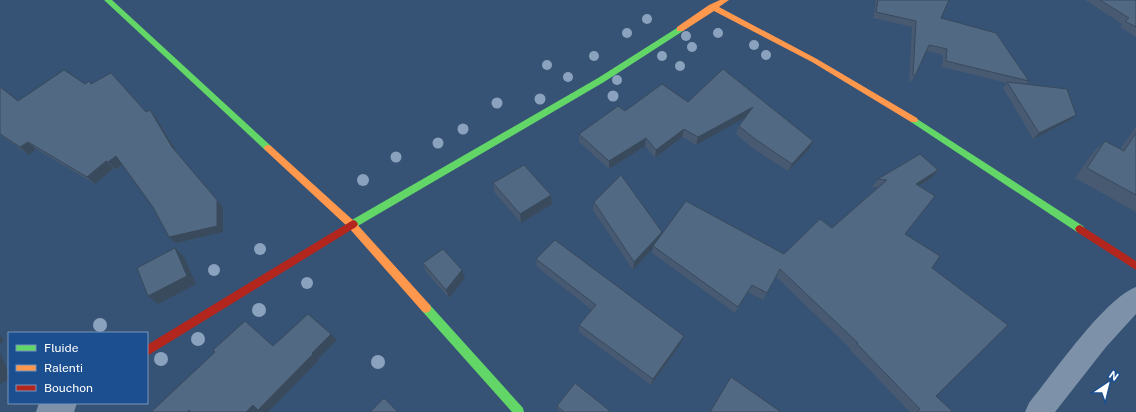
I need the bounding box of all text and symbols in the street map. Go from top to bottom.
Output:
legend [8,332,148,404]
text: Fluide [44,341,79,355]
text: Ralenti [44,361,83,375]
north arrow [1088,364,1128,404]
text: N [1107,368,1121,383]
text: Bouchon [44,381,93,395]

